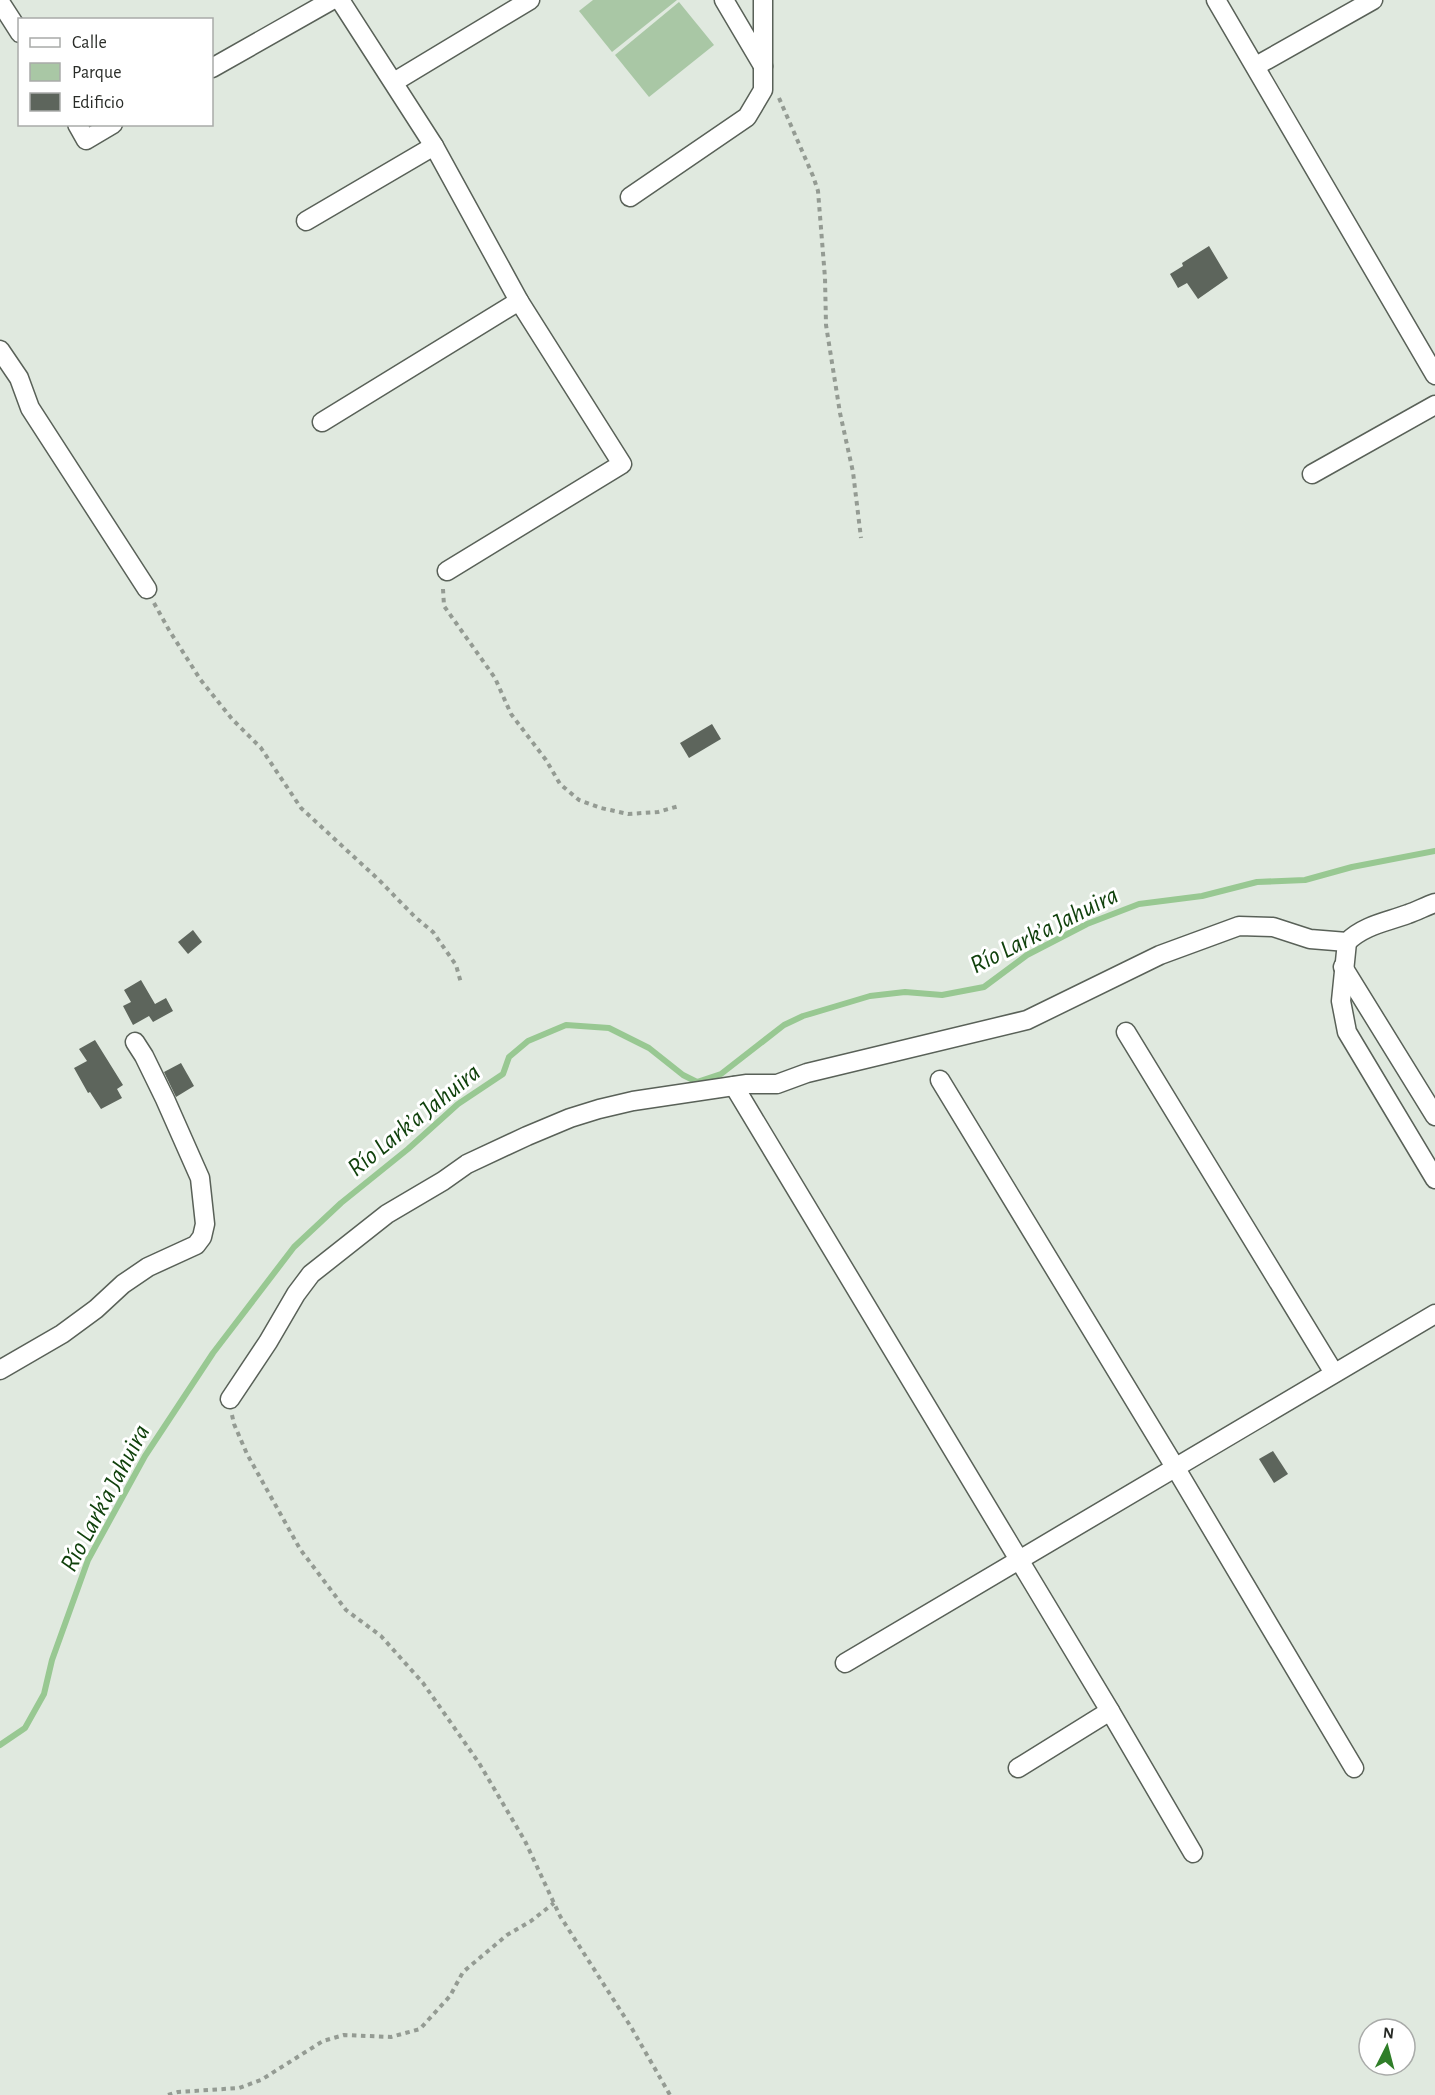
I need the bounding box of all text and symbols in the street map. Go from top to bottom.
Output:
legend [18,18,213,126]
text: Calle [72,34,107,52]
text: Parque [72,64,121,82]
text: Edificio [72,94,124,112]
water label: Río Lark’a Jahuira [966,882,1122,978]
water label: Río Lark’a Jahuira [343,1059,485,1181]
water label: Río Lark’a Jahuira [55,1420,155,1576]
north arrow [1357,2017,1417,2077]
text: N [1382,2025,1395,2042]

